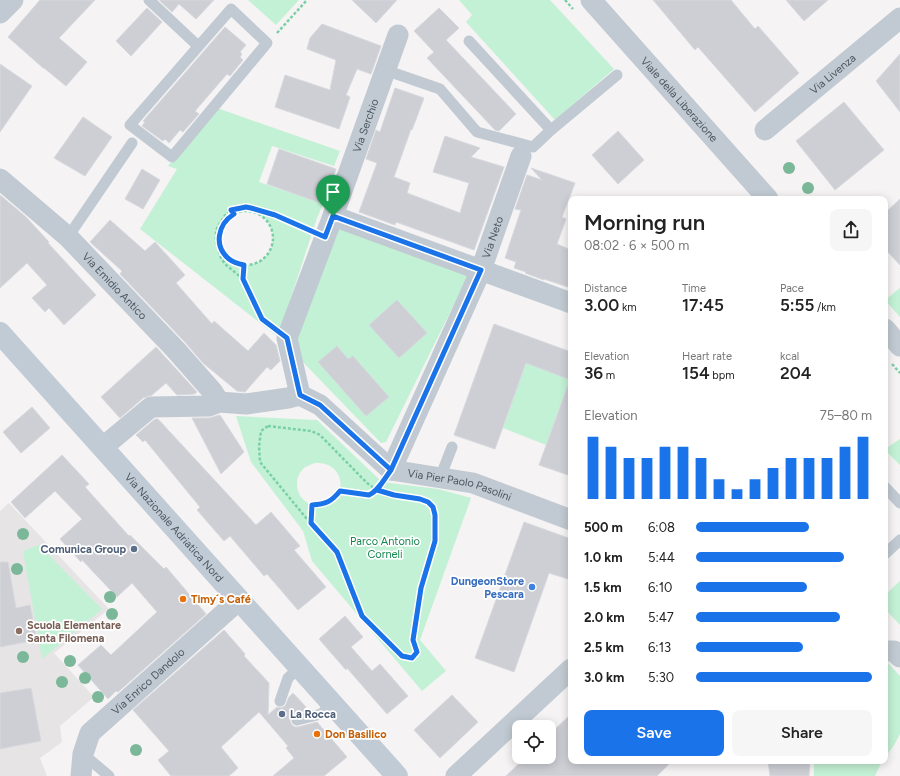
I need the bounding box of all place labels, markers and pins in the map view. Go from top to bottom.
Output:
pin [316,175,350,216]
place label: Comunica Group [41,543,126,556]
marker: Comunica Group [129,544,139,554]
place label: DungeonStore Pescara [451,575,524,601]
marker: DungeonStore Pescara [527,582,537,592]
place label: Timy´s Café [191,593,251,606]
marker: Timy´s Café [178,594,188,604]
place label: Scuola Elementare Santa Filomena [27,619,121,645]
marker: Scuola Elementare Santa Filomena [14,626,24,636]
place label: La Rocca [290,708,336,721]
marker: La Rocca [277,709,287,719]
place label: Don Basilico [325,728,387,741]
marker: Don Basilico [312,729,322,739]

